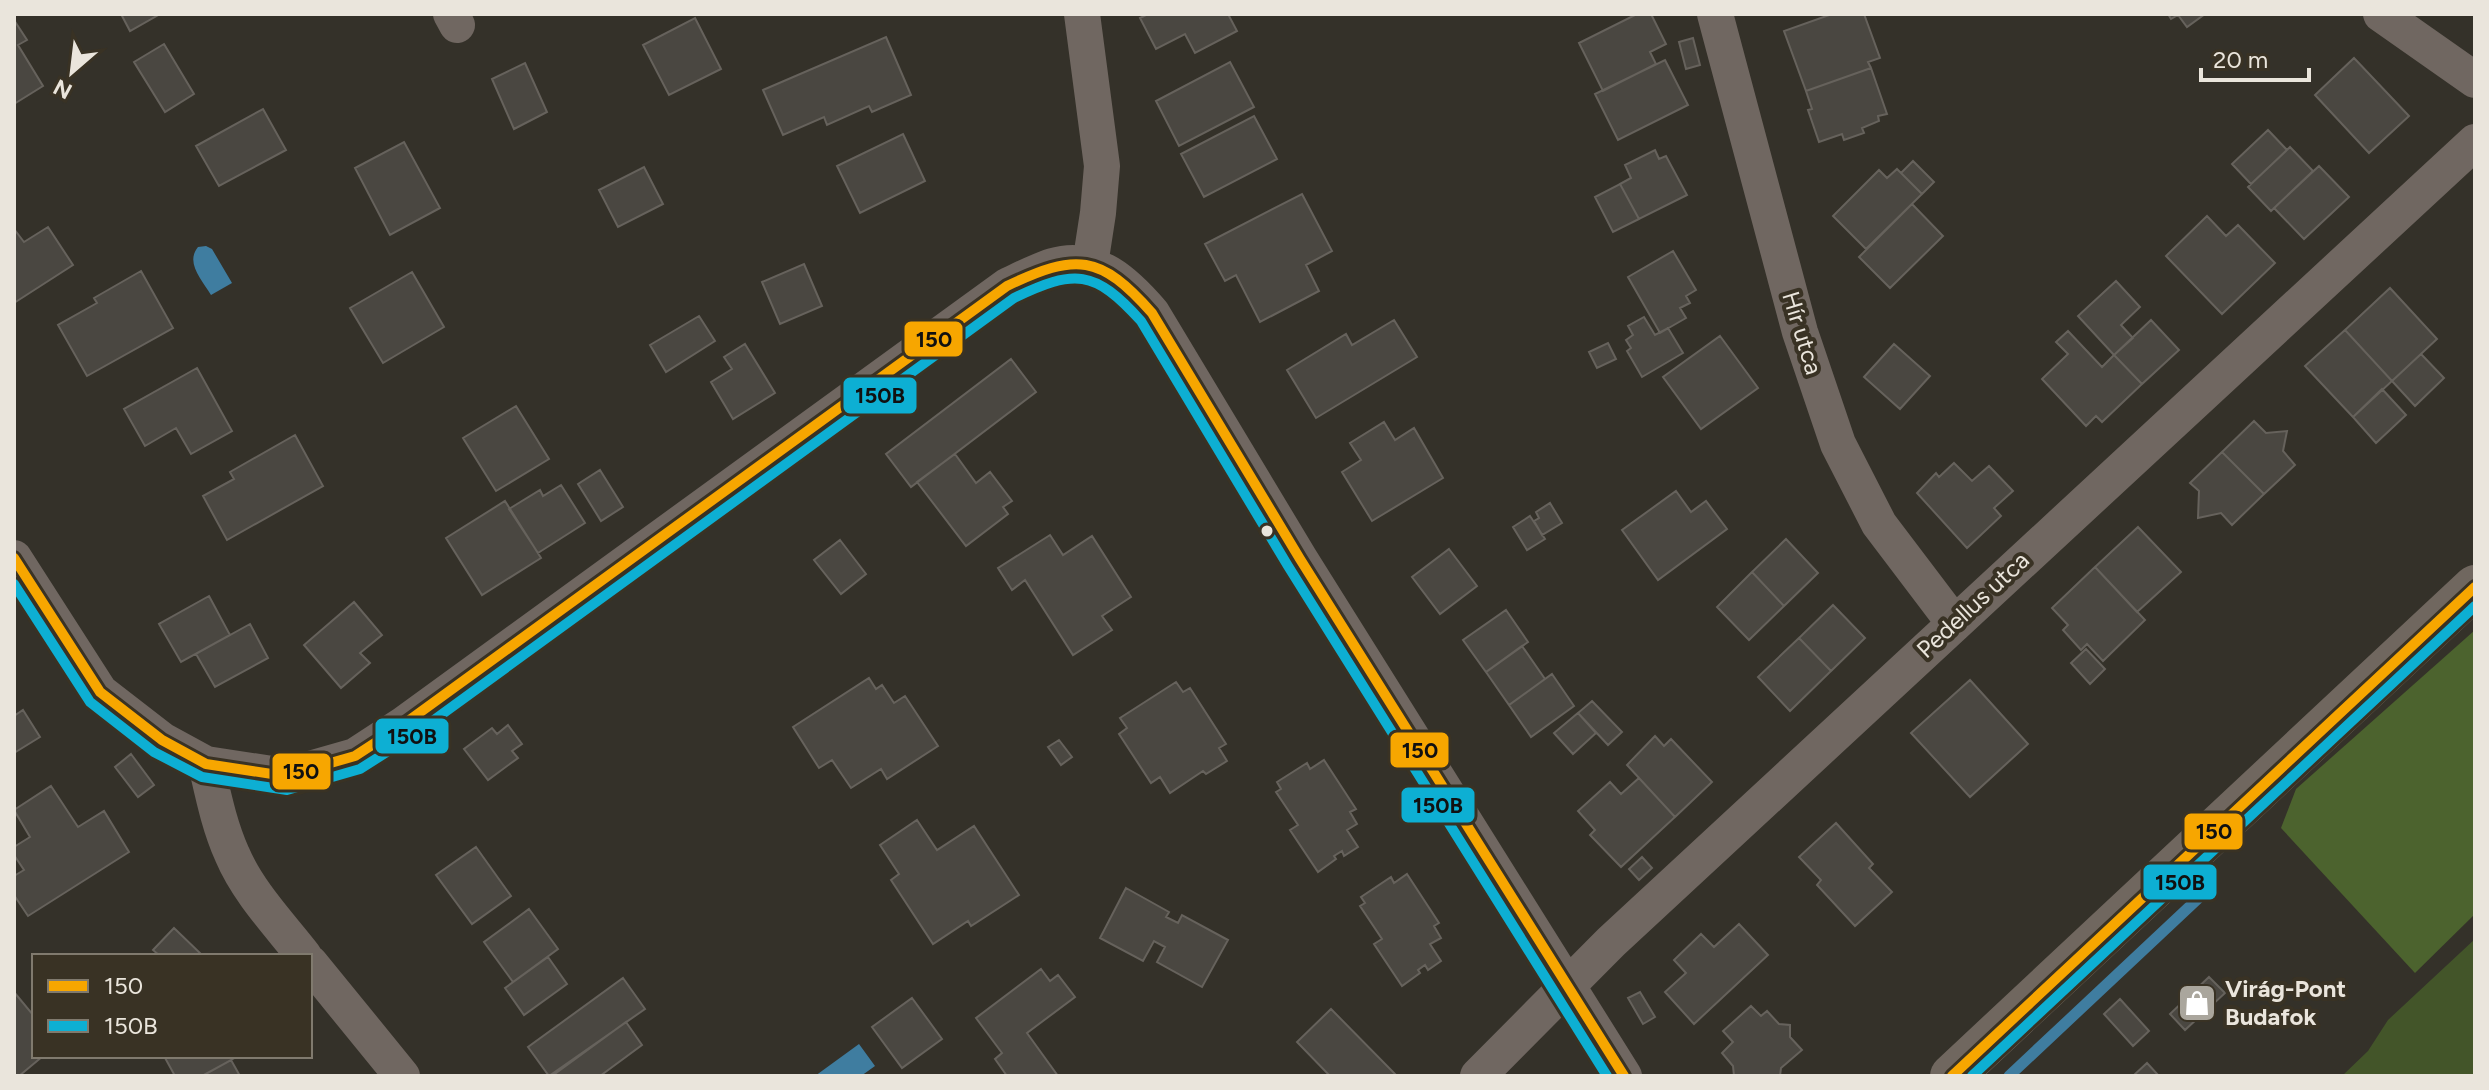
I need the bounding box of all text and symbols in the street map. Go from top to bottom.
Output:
north arrow [32,32,112,112]
scale bar [2201,32,2309,82]
text: 20 m [2213,45,2268,74]
text: N [49,73,77,105]
street label: Hír utca [1776,288,1829,378]
line badge: 150 [903,320,964,358]
text: 150 [916,326,952,353]
line badge: 150B [842,376,918,415]
text: 150B [855,382,905,409]
unlabelled marker [1259,523,1275,539]
street label: Pedellus utca [1911,545,2035,664]
line badge: 150B [374,717,450,755]
text: 150B [387,723,437,750]
line badge: 150 [1389,731,1450,769]
text: 150 [1402,737,1438,764]
line badge: 150 [271,752,332,791]
text: 150 [283,758,319,785]
line badge: 150B [1400,786,1476,824]
text: 150B [1413,792,1463,819]
line badge: 150 [2183,812,2244,851]
text: 150 [2196,818,2232,845]
line badge: 150B [2142,863,2218,901]
text: 150B [2155,869,2205,896]
legend [32,954,312,1058]
text: 150 [104,971,143,1000]
place label: Virág-Pont Budafok [2225,974,2346,1031]
shop icon: Virág-Pont Budafok [2176,982,2218,1024]
text: 150B [104,1011,158,1040]

